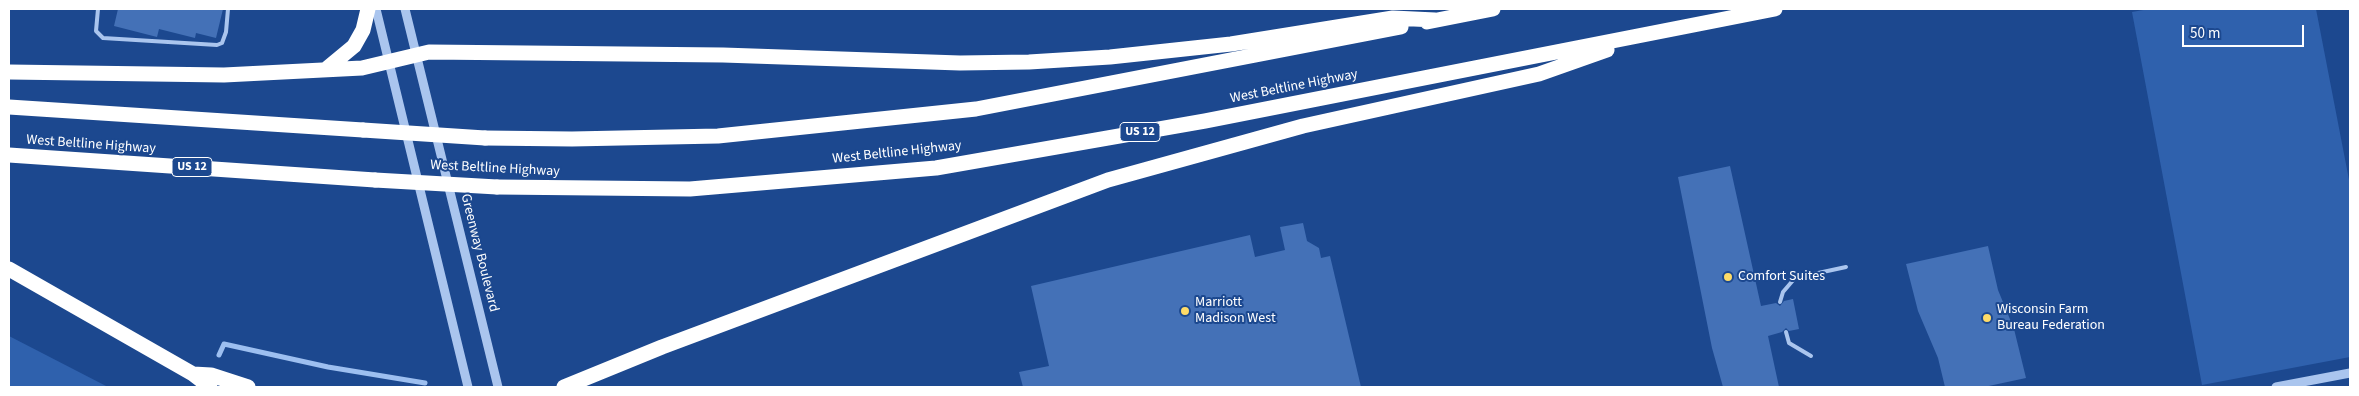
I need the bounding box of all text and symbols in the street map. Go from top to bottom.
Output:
scale bar [2184,15,2306,47]
text: 50 m [2190,23,2220,44]
street label: West Beltline Highway [1229,66,1359,108]
road number: US 12 [1120,122,1160,142]
street label: West Beltline Highway [26,132,156,158]
street label: West Beltline Highway [832,138,962,168]
street label: West Beltline Highway [430,157,560,181]
road number: US 12 [172,158,212,176]
street label: Greenway Boulevard [456,192,502,314]
place label: Comfort Suites [1738,269,1825,285]
marker: Comfort Suites [1722,271,1734,283]
place label: Marriott Madison West [1195,295,1276,328]
place label: Wisconsin Farm Bureau Federation [1997,302,2105,334]
marker: Marriott Madison West [1179,305,1191,317]
marker: Wisconsin Farm Bureau Federation [1981,312,1993,324]

